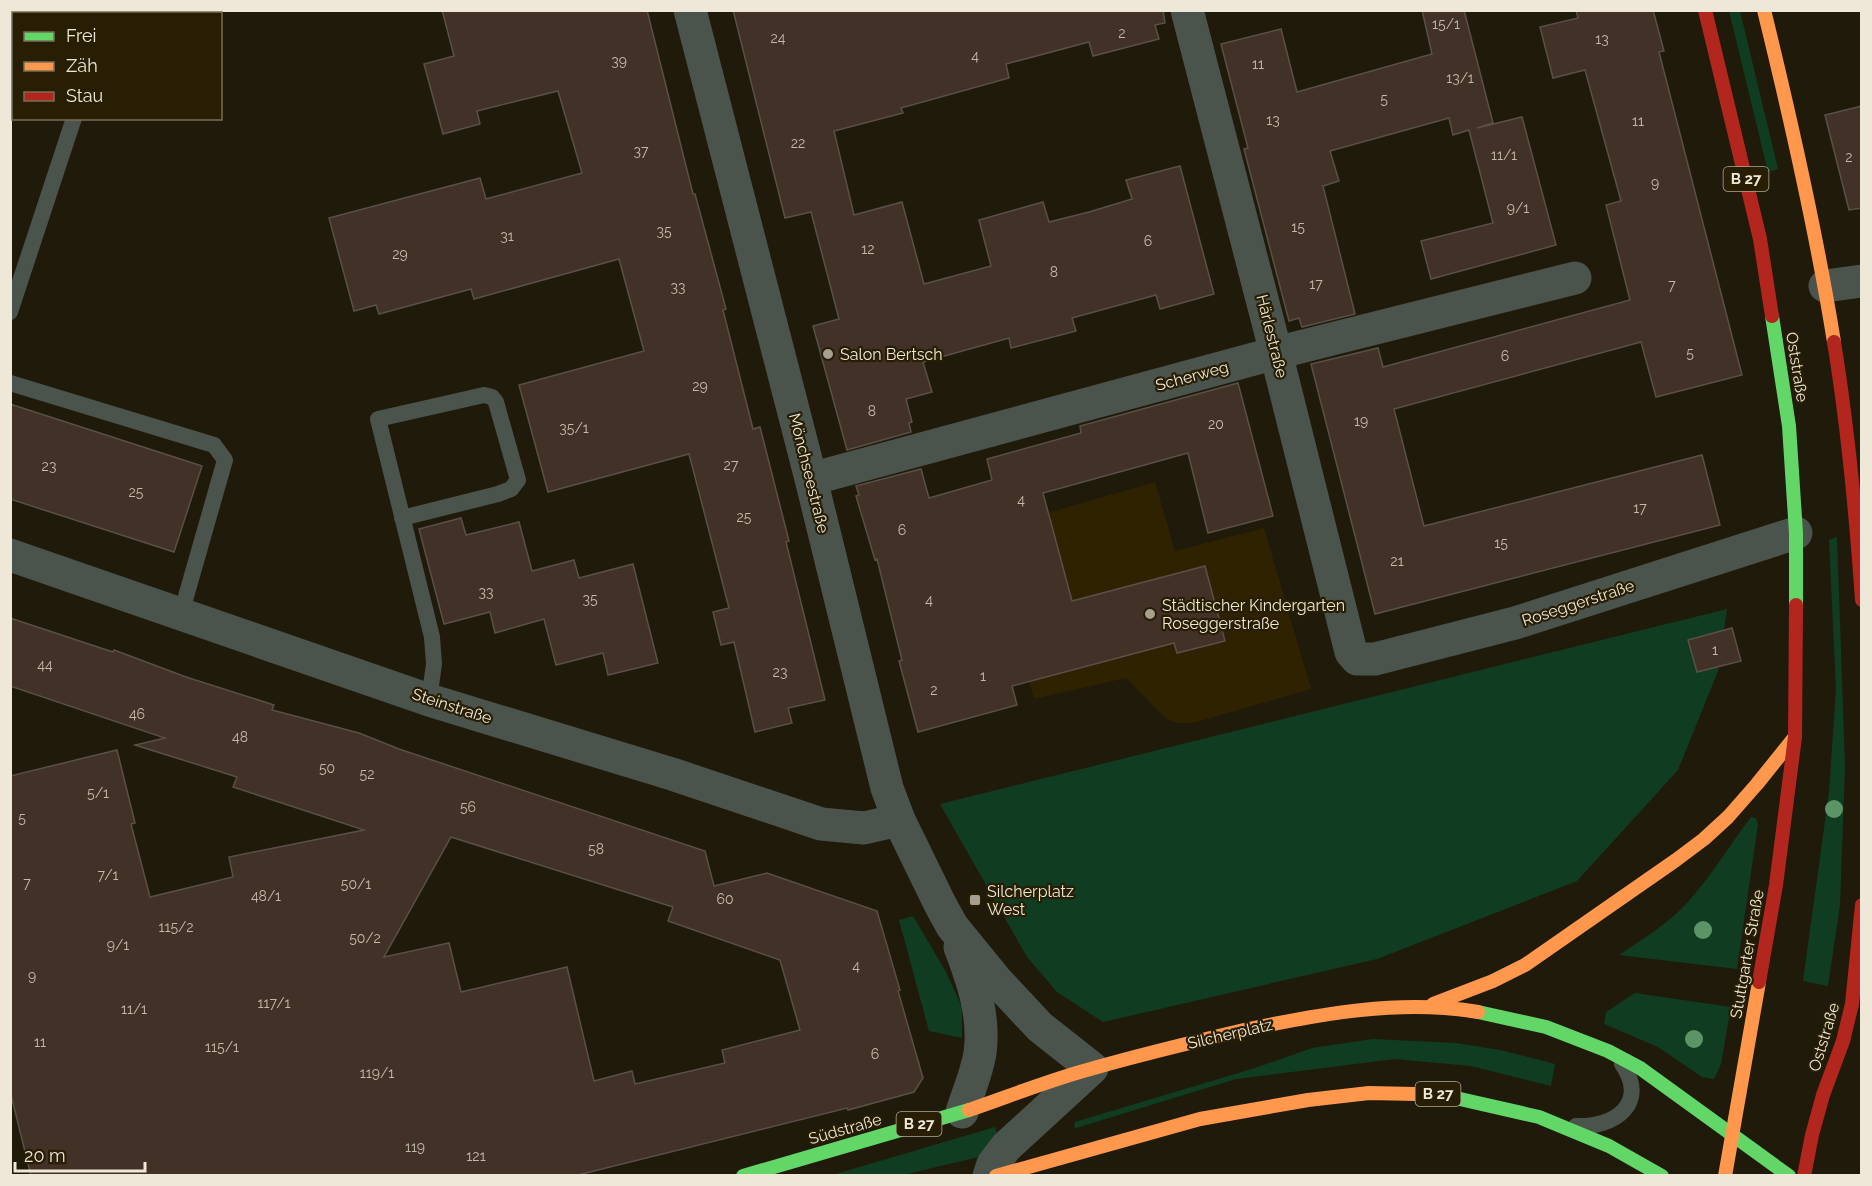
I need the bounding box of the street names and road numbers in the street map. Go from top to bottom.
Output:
road number: B 27 [1724,167,1768,191]
street label: Härlestraße [1252,292,1292,380]
street label: Oststraße [1782,331,1812,403]
street label: Scherweg [1153,357,1231,395]
street label: Mönchseestraße [785,411,833,535]
street label: Roseggerstraße [1519,576,1637,630]
street label: Steinstraße [410,684,494,728]
street label: Stuttgarter Straße [1726,888,1768,1020]
street label: Oststraße [1805,1000,1843,1074]
street label: Silcherplatz [1186,1015,1275,1053]
road number: B 27 [1416,1082,1460,1106]
street label: Südstraße [806,1110,884,1148]
road number: B 27 [896,1112,942,1136]

